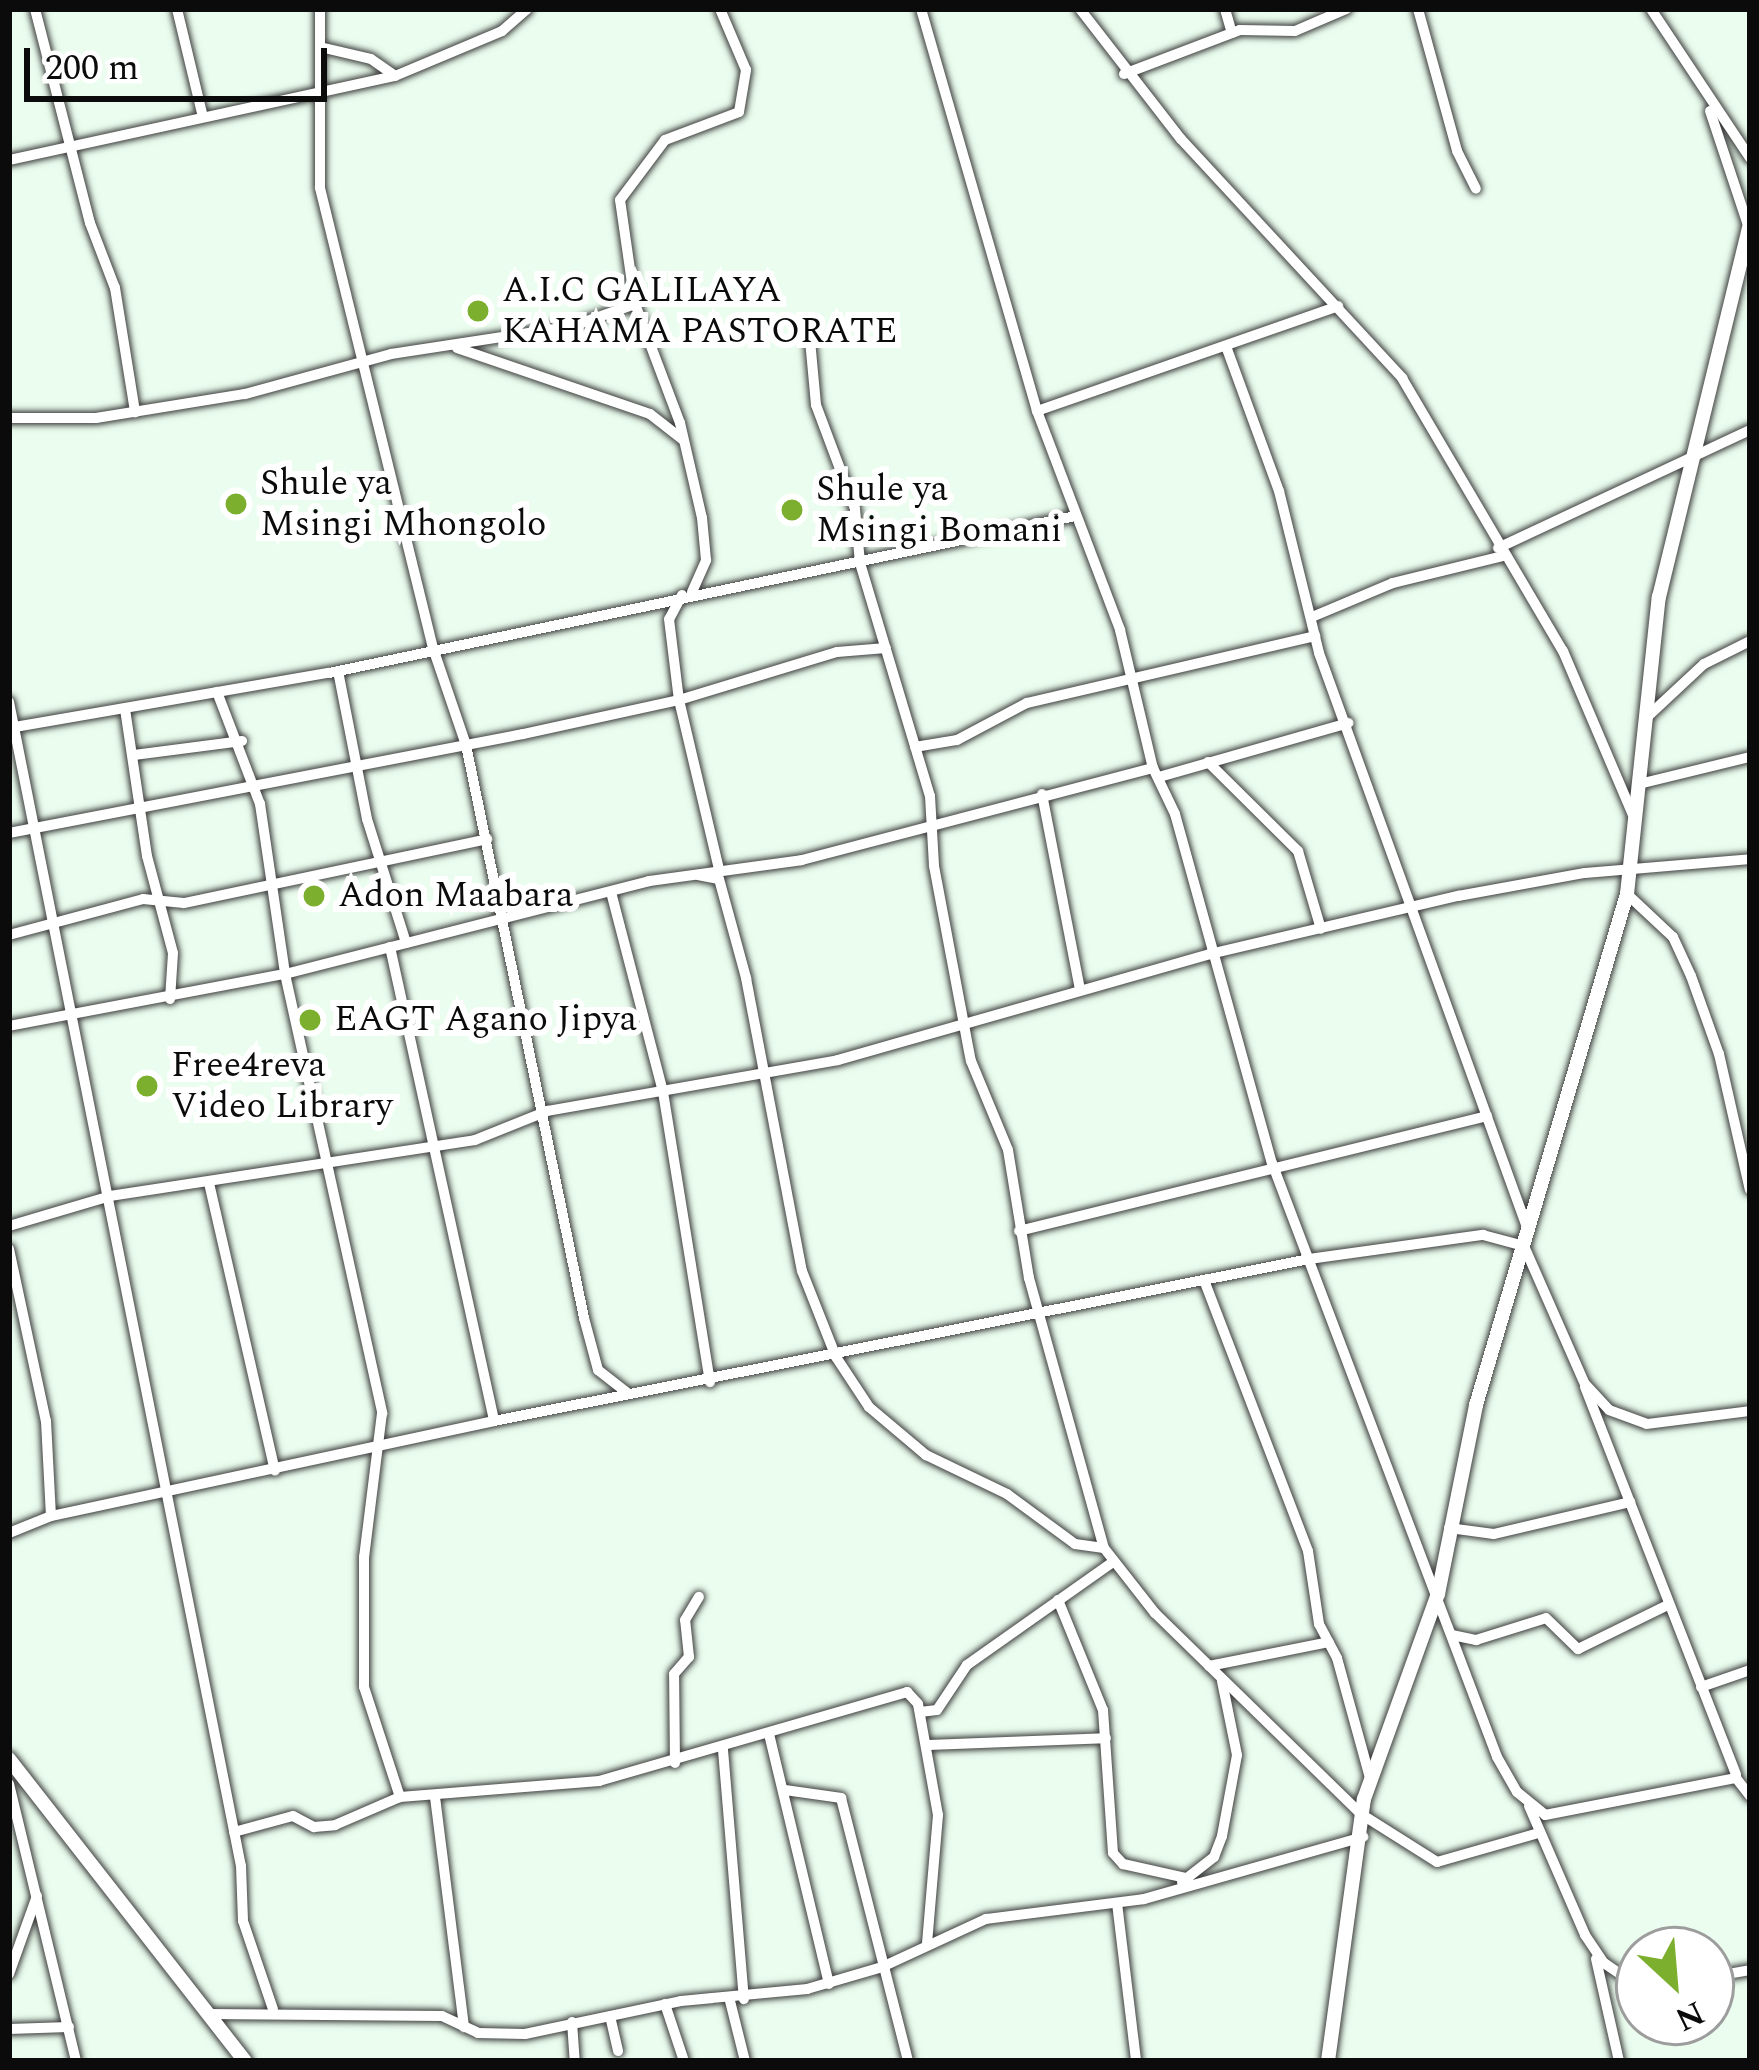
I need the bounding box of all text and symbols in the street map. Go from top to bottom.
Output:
scale bar [30,24,333,98]
text: 200 m [45,41,139,96]
place label: A.I.C GALILAYA KAHAMA PASTORATE [502,268,897,353]
marker: A.I.C GALILAYA KAHAMA PASTORATE [465,298,491,324]
place label: Shule ya Msingi Mhongolo [260,461,546,546]
place label: Shule ya Msingi Bomani [816,467,1062,552]
marker: Shule ya Msingi Mhongolo [223,491,249,517]
marker: Shule ya Msingi Bomani [779,497,805,523]
place label: Adon Maabara [338,874,574,918]
marker: Adon Maabara [301,883,327,909]
place label: EAGT Agano Jipya [334,998,637,1042]
marker: EAGT Agano Jipya [297,1007,323,1033]
place label: Free4reva Video Library [171,1043,393,1128]
marker: Free4reva Video Library [134,1073,160,1099]
north arrow [1615,1926,1735,2046]
text: N [1666,1987,1713,2044]

